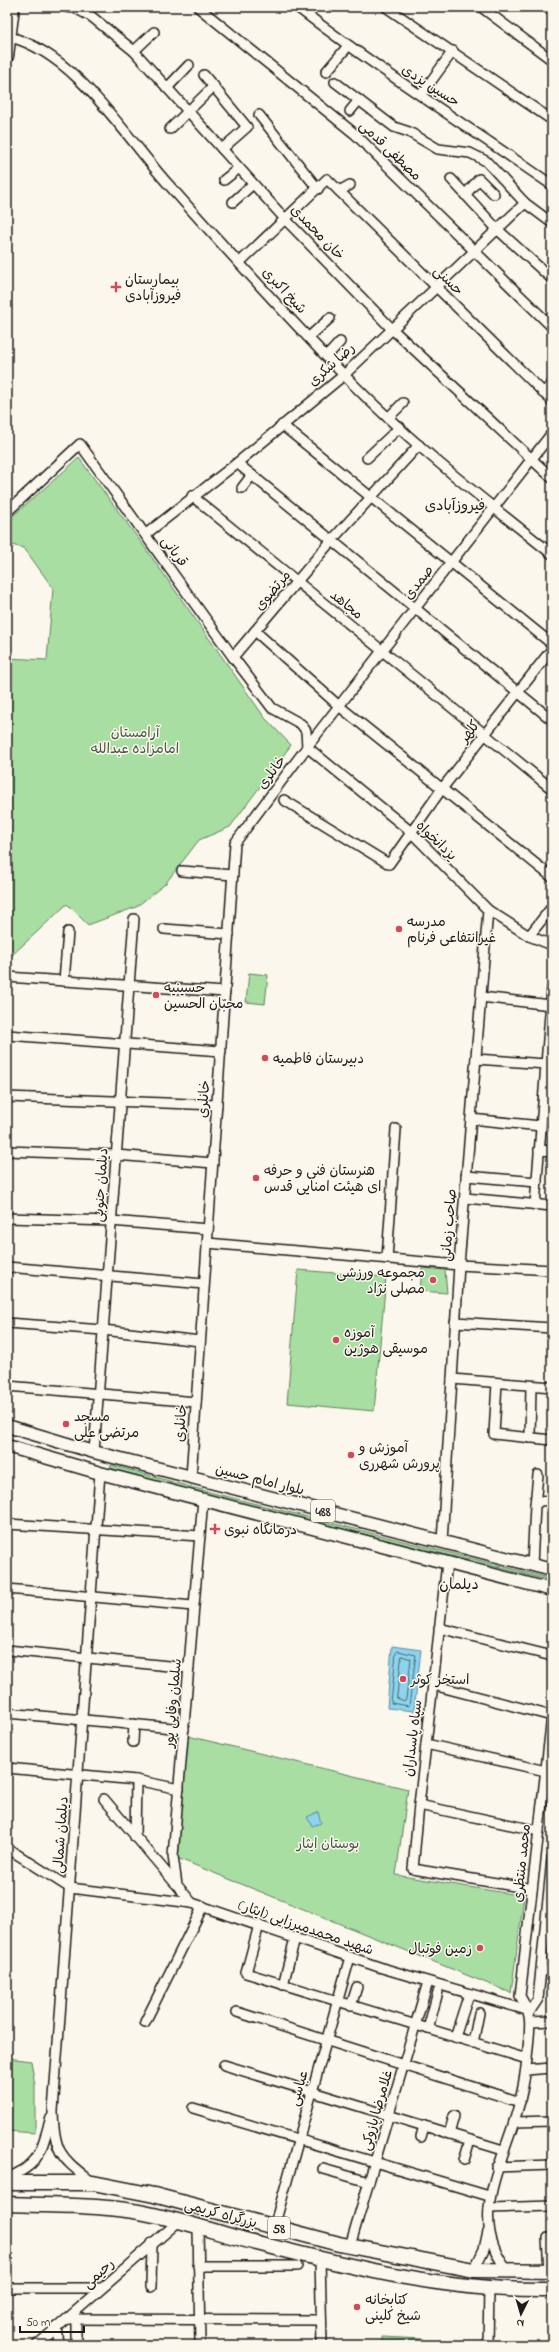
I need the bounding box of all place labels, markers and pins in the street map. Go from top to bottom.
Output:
place label: بیمارستان فیروزآبادی [125,270,181,307]
marker: بیمارستان فیروزآبادی [110,281,122,293]
place label: مدرسه غیرانتفاعی فرنام [407,912,496,949]
marker: مدرسه غیرانتفاعی فرنام [394,924,404,934]
place label: حسینیه محبّان الحسین [164,978,244,1015]
marker: حسینیه محبّان الحسین [151,990,161,1000]
place label: دبیرستان فاطمیه [273,1049,364,1070]
marker: دبیرستان فاطمیه [260,1053,270,1063]
place label: هنرستان فنی و حرفه ای هیئت امنایی قدس [264,1161,381,1198]
marker: هنرستان فنی و حرفه ای هیئت امنایی قدس [251,1173,261,1183]
place label: مجموعه ورزشی مصلی نژاد [336,1263,425,1300]
marker: مجموعه ورزشی مصلی نژاد [428,1275,438,1285]
place label: آموزه موسیقی هوژین [344,1323,428,1360]
marker: آموزه موسیقی هوژین [331,1335,341,1345]
place label: مسجد مرتضی علی [74,1407,139,1444]
marker: مسجد مرتضی علی [61,1419,71,1429]
place label: آموزش و پرورش شهرری [358,1438,440,1475]
marker: آموزش و پرورش شهرری [346,1450,356,1460]
place label: درمانگاه نبوی [224,1520,297,1541]
marker: درمانگاه نبوی [209,1523,221,1535]
place label: استخر کوثر [410,1670,470,1691]
marker: استخر کوثر [398,1674,408,1684]
place label: زمین فوتبال [408,1939,472,1960]
marker: زمین فوتبال [475,1943,485,1953]
place label: کتابخانه شیخ کلینی [365,2290,421,2327]
marker: کتابخانه شیخ کلینی [352,2302,362,2312]

